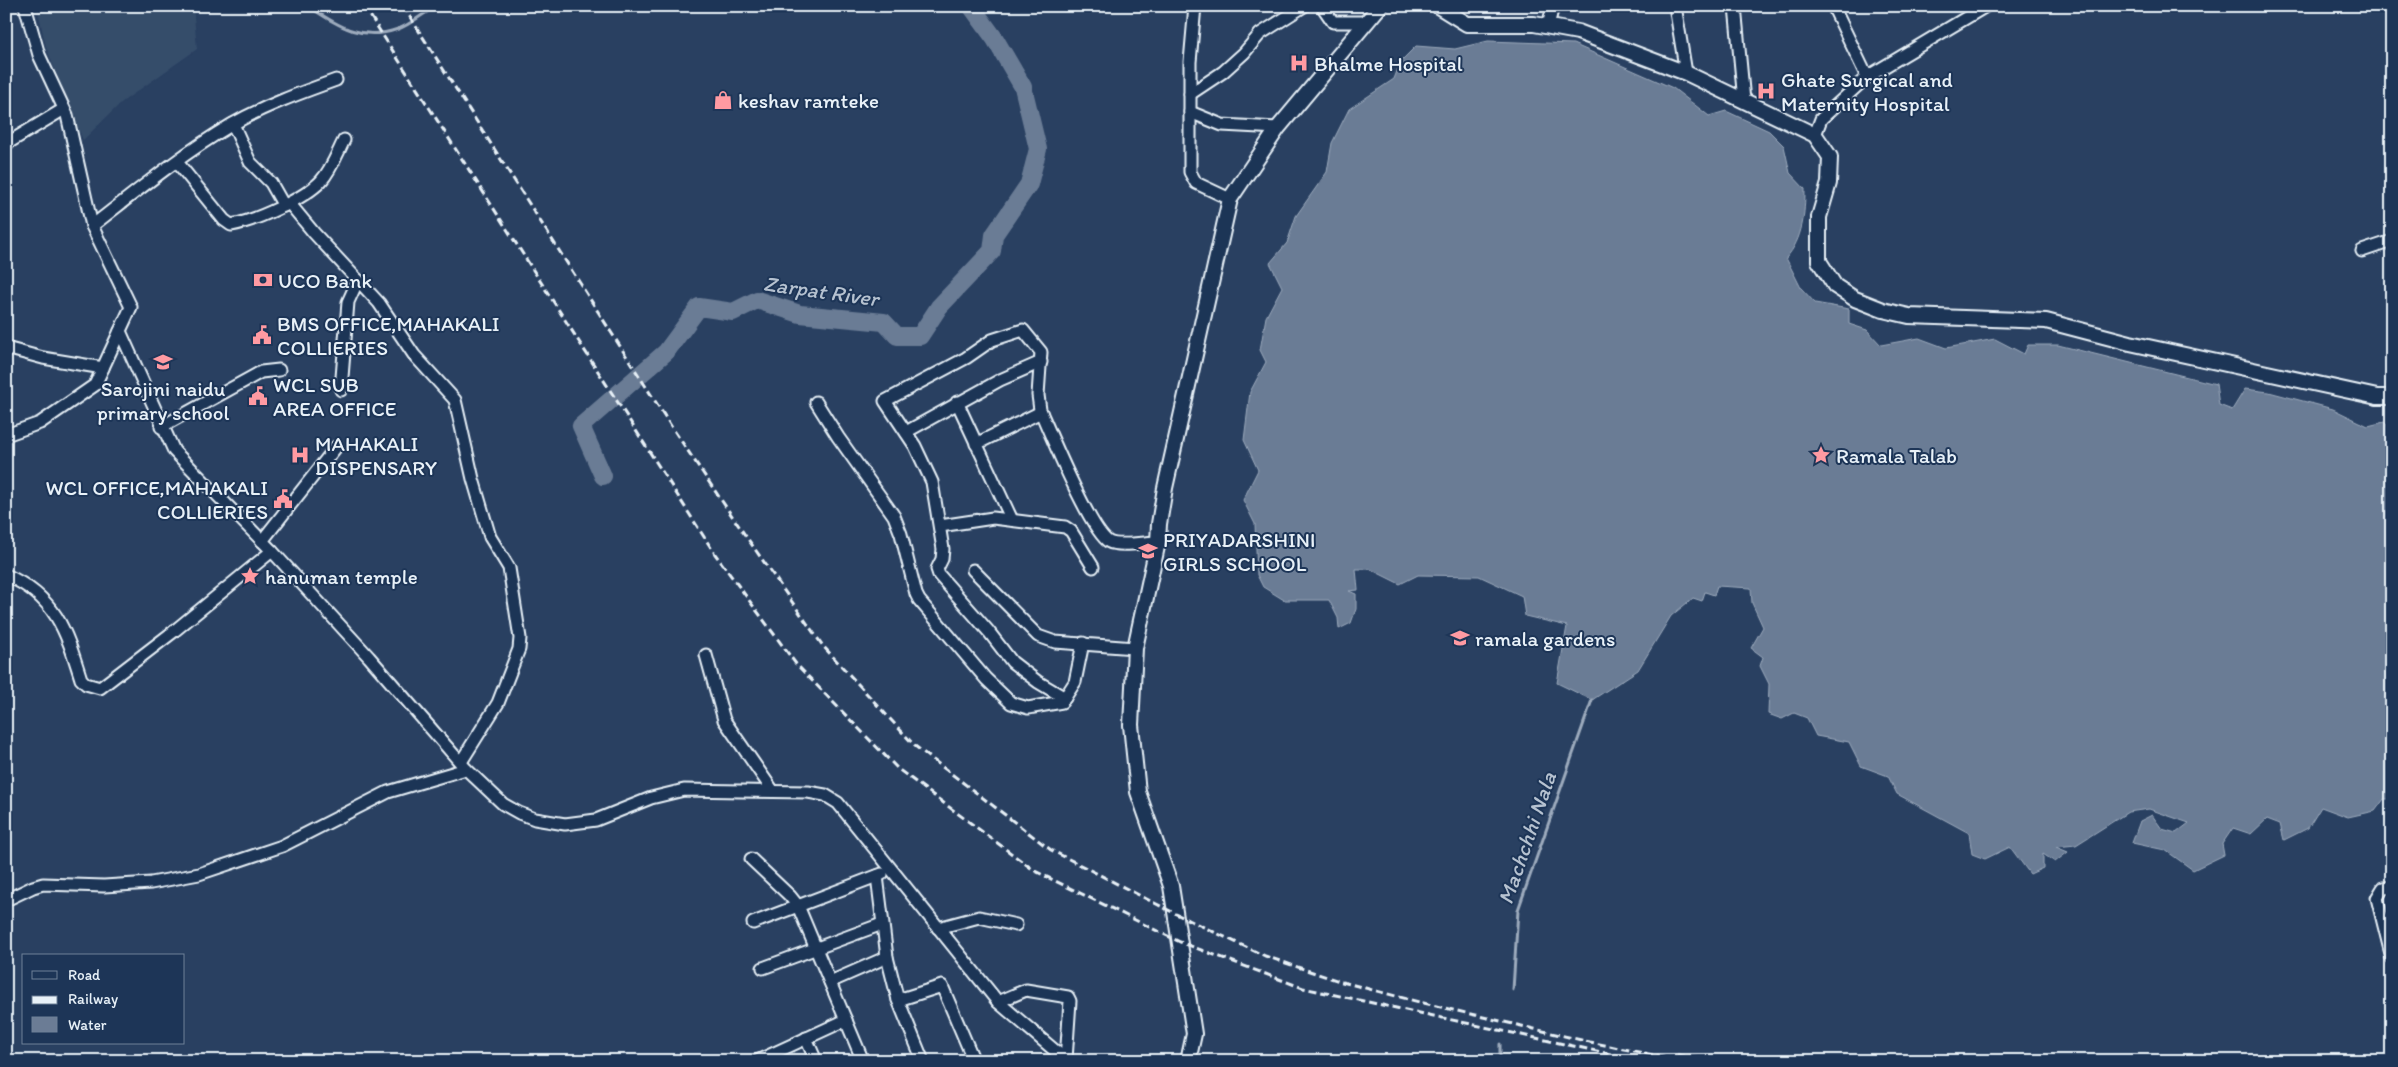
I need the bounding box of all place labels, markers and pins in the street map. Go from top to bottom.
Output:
place label: Bhalme Hospital [1314,51,1463,76]
hospital icon: Bhalme Hospital [1288,52,1310,74]
place label: Ghate Surgical and Maternity Hospital [1781,67,1953,116]
hospital icon: Ghate Surgical and Maternity Hospital [1755,80,1777,102]
place label: keshav ramteke [738,88,879,113]
shop icon: keshav ramteke [712,89,734,111]
place label: UCO Bank [278,268,372,293]
bank icon: UCO Bank [252,269,274,291]
place label: BMS OFFICE,MAHAKALI COLLIERIES [277,311,500,360]
public building icon: BMS OFFICE,MAHAKALI COLLIERIES [251,324,273,346]
school or university icon: Sarojini naidu primary school [152,351,174,373]
place label: WCL SUB AREA OFFICE [273,372,396,421]
place label: Sarojini naidu primary school [97,376,229,425]
public building icon: WCL SUB AREA OFFICE [247,385,269,407]
place label: MAHAKALI DISPENSARY [315,431,437,480]
place label: Ramala Talab [1836,443,1957,468]
hospital icon: MAHAKALI DISPENSARY [289,444,311,466]
place icon: Ramala Talab [1810,444,1832,466]
place label: WCL OFFICE,MAHAKALI COLLIERIES [46,475,268,524]
public building icon: WCL OFFICE,MAHAKALI COLLIERIES [272,488,294,510]
place label: PRIYADARSHINI GIRLS SCHOOL [1163,527,1315,576]
school or university icon: PRIYADARSHINI GIRLS SCHOOL [1137,540,1159,562]
place label: hanuman temple [265,564,418,589]
place icon: hanuman temple [239,565,261,587]
place label: ramala gardens [1475,626,1615,651]
school or university icon: ramala gardens [1449,627,1471,649]

